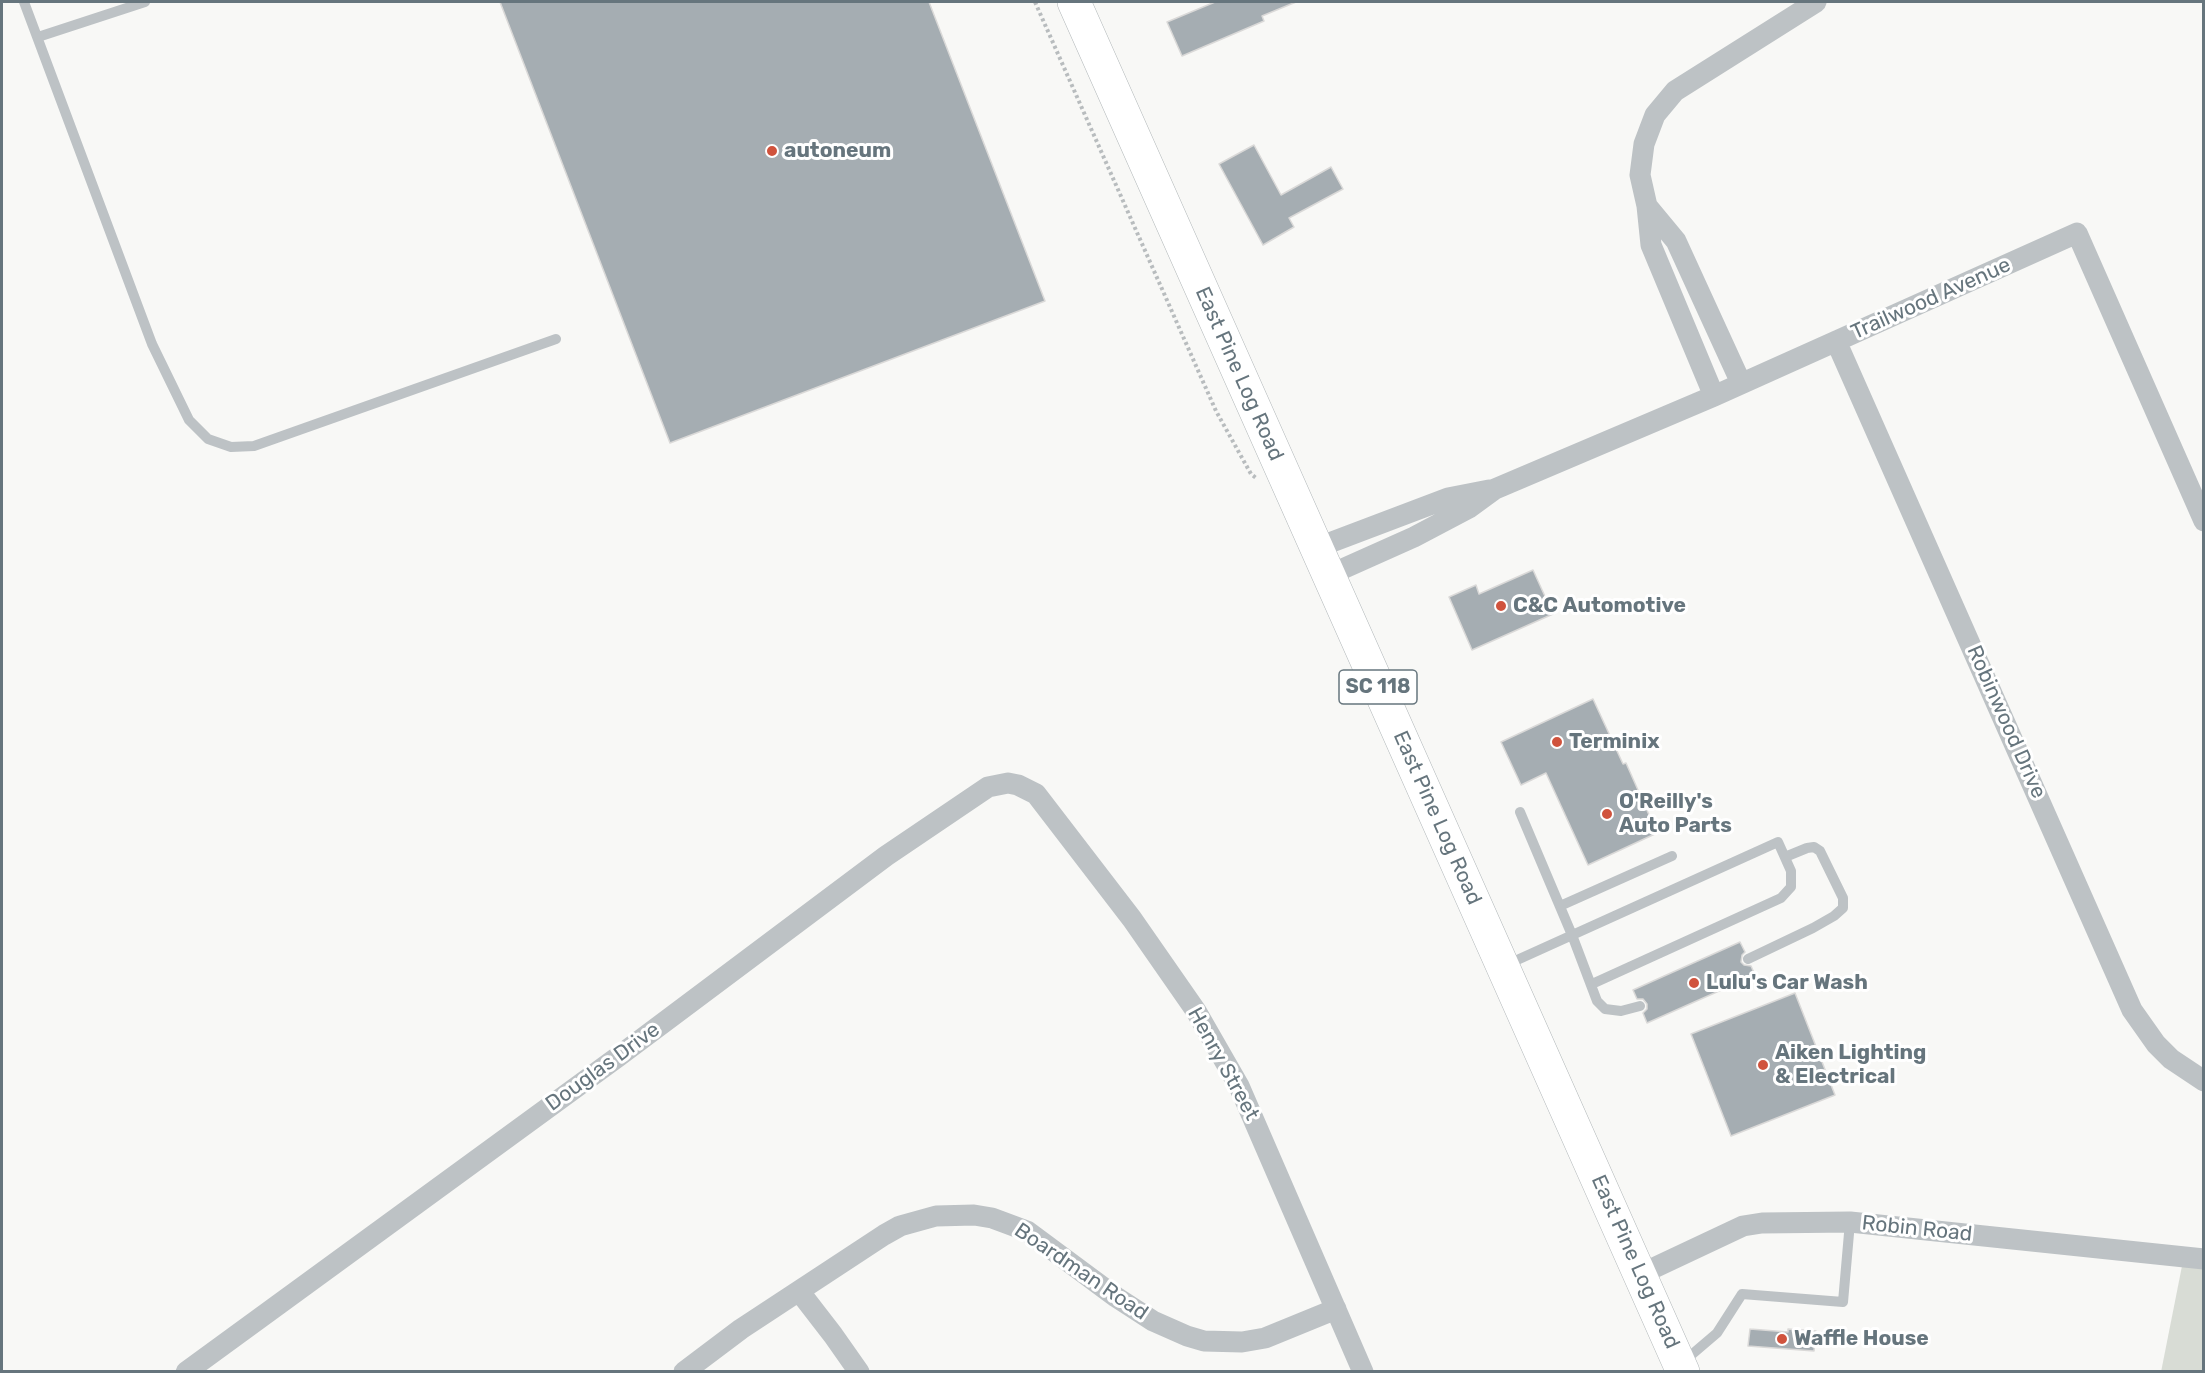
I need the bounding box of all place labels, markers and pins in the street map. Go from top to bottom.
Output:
place label: autoneum [784,138,891,164]
marker: autoneum [765,144,779,158]
place label: C&C Automotive [1513,593,1686,619]
marker: C&C Automotive [1494,599,1508,613]
place label: Terminix [1569,729,1659,755]
marker: Terminix [1550,735,1564,749]
place label: O'Reilly's Auto Parts [1619,789,1732,839]
marker: O'Reilly's Auto Parts [1600,807,1614,821]
place label: Lulu's Car Wash [1706,970,1868,996]
marker: Lulu's Car Wash [1687,976,1701,990]
place label: Aiken Lighting & Electrical [1775,1040,1926,1090]
marker: Aiken Lighting & Electrical [1756,1058,1770,1072]
place label: Waffle House [1794,1326,1929,1352]
marker: Waffle House [1775,1332,1789,1346]

